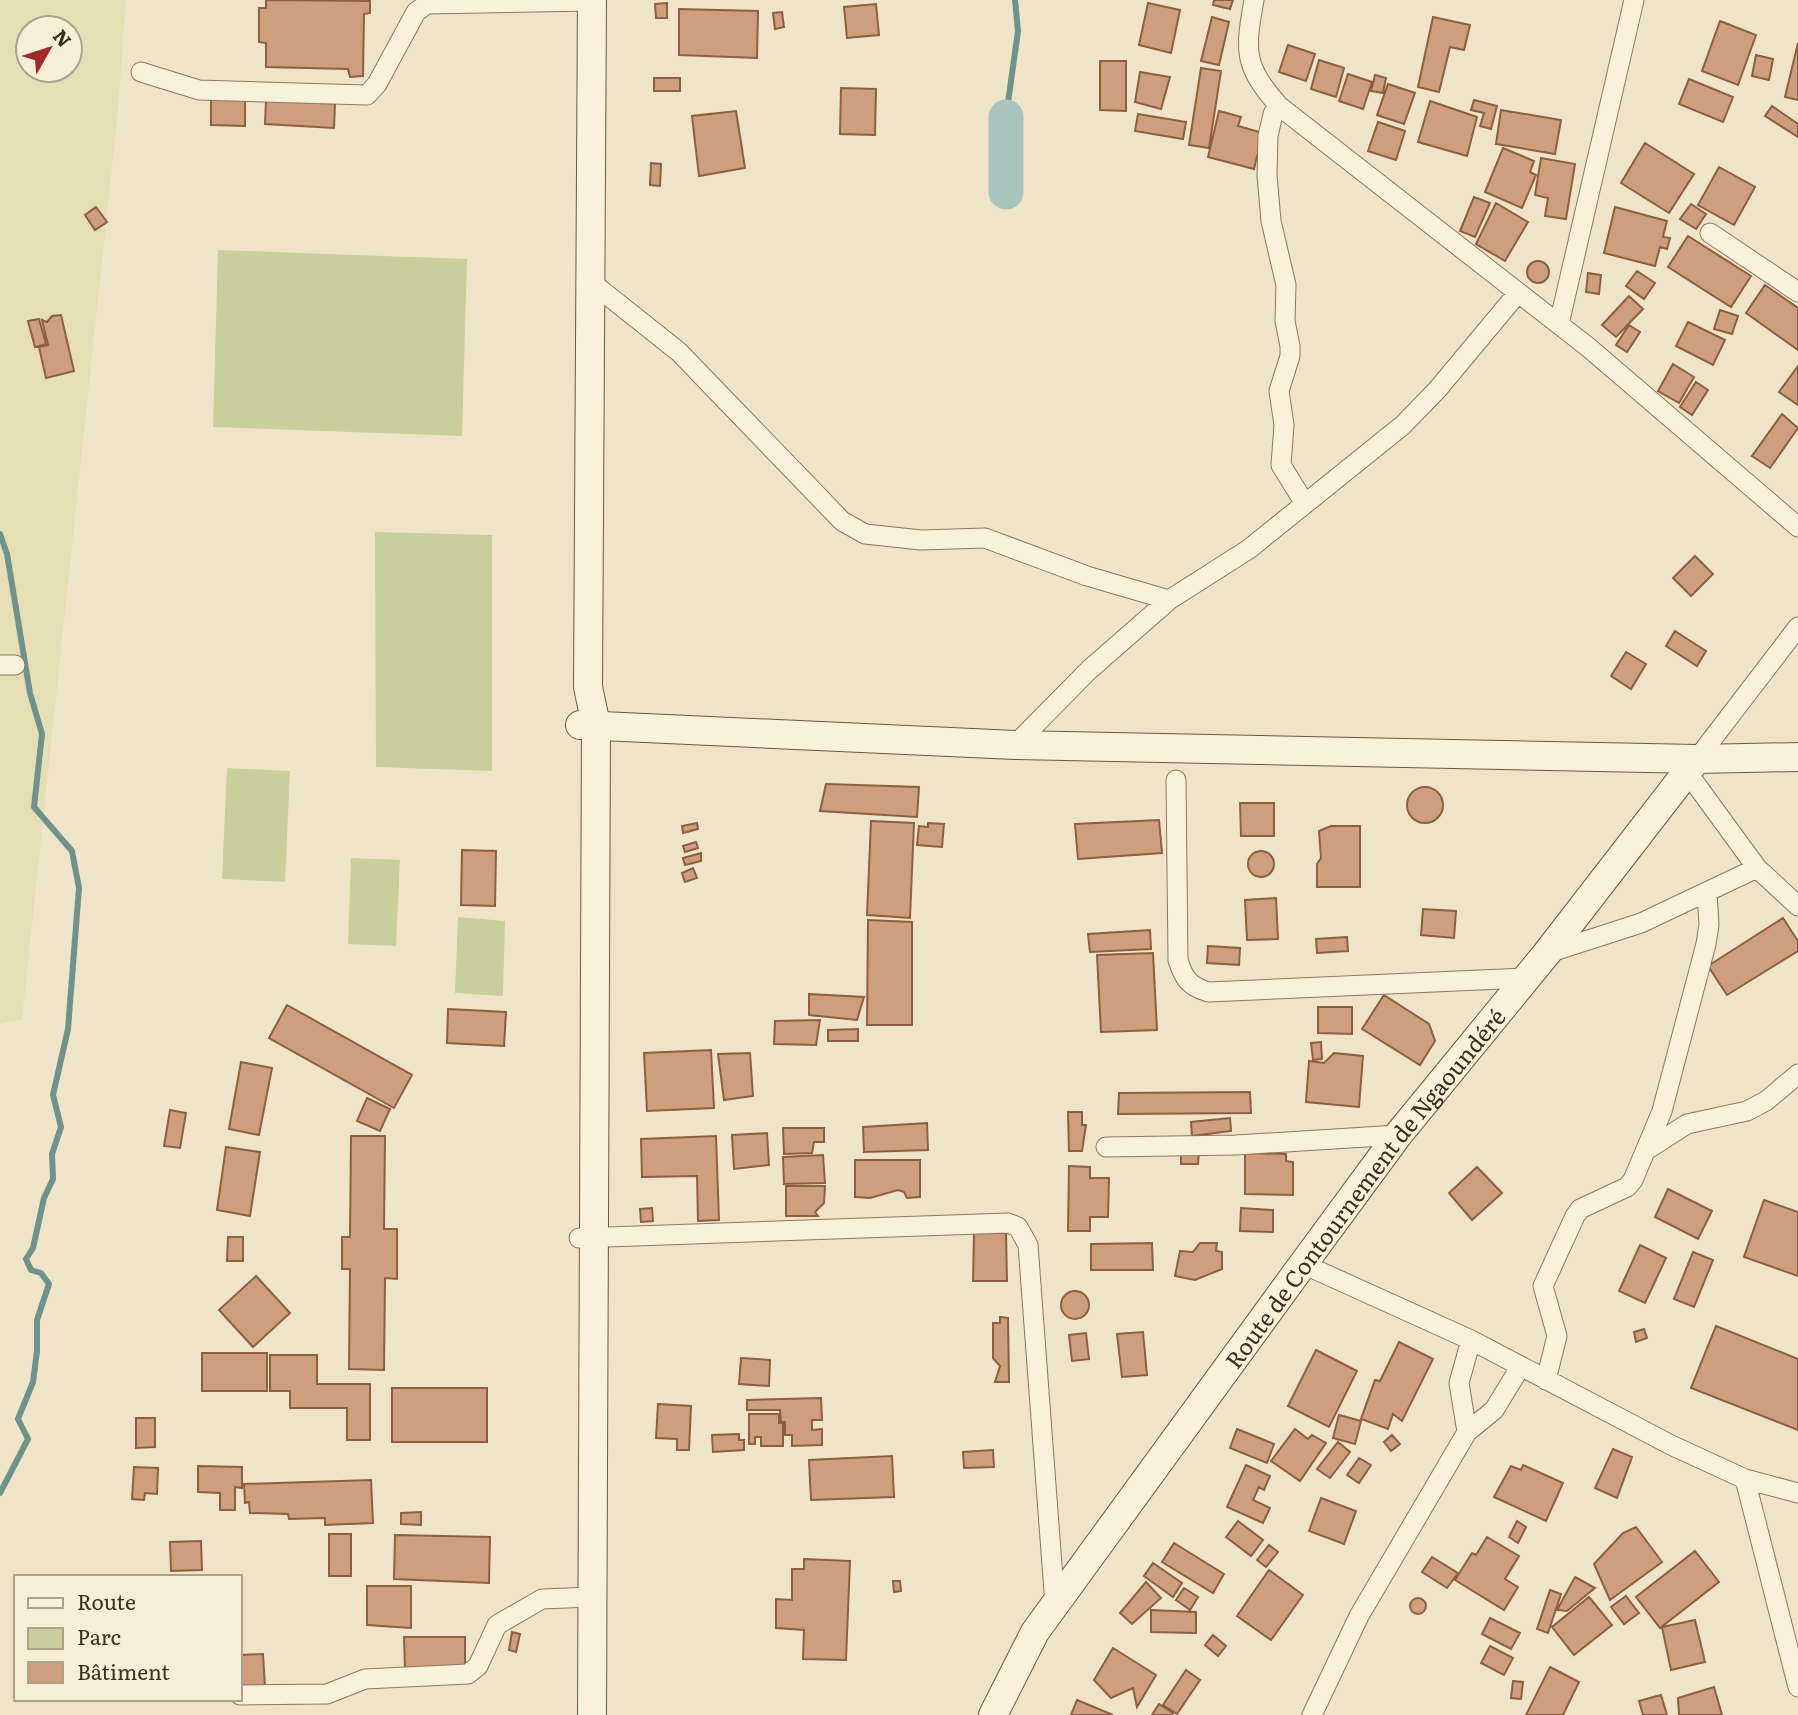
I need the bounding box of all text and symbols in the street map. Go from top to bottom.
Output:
north arrow [14,14,84,84]
text: N [47,23,79,53]
street label: Route de Contournement de Ngaoundéré [1216,1000,1513,1375]
legend [14,1575,242,1701]
text: Route [77,1585,136,1616]
text: Parc [77,1620,121,1651]
text: Bâtiment [77,1655,170,1686]

